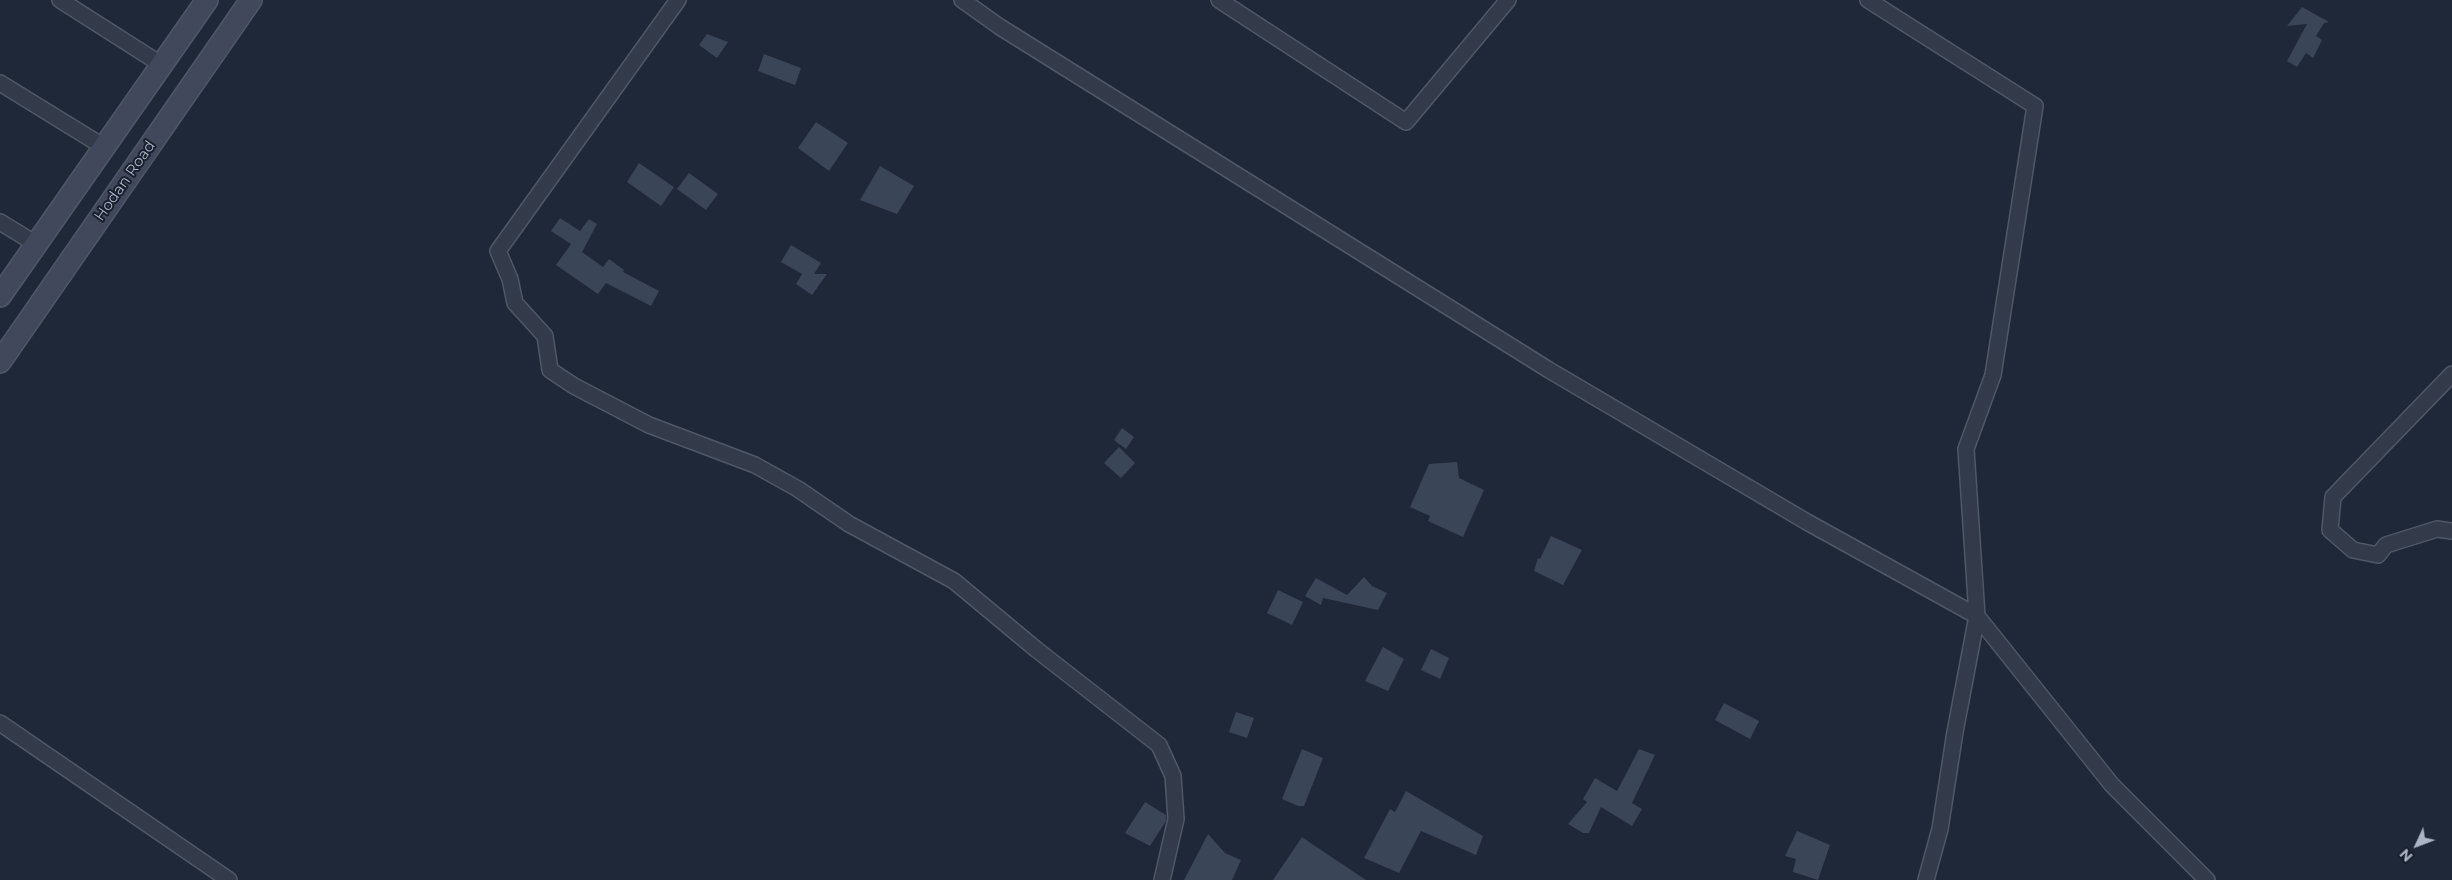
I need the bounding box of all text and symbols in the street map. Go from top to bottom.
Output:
street label: Hodan Road [91,137,159,225]
north arrow [2392,820,2442,870]
text: N [2396,845,2416,866]

